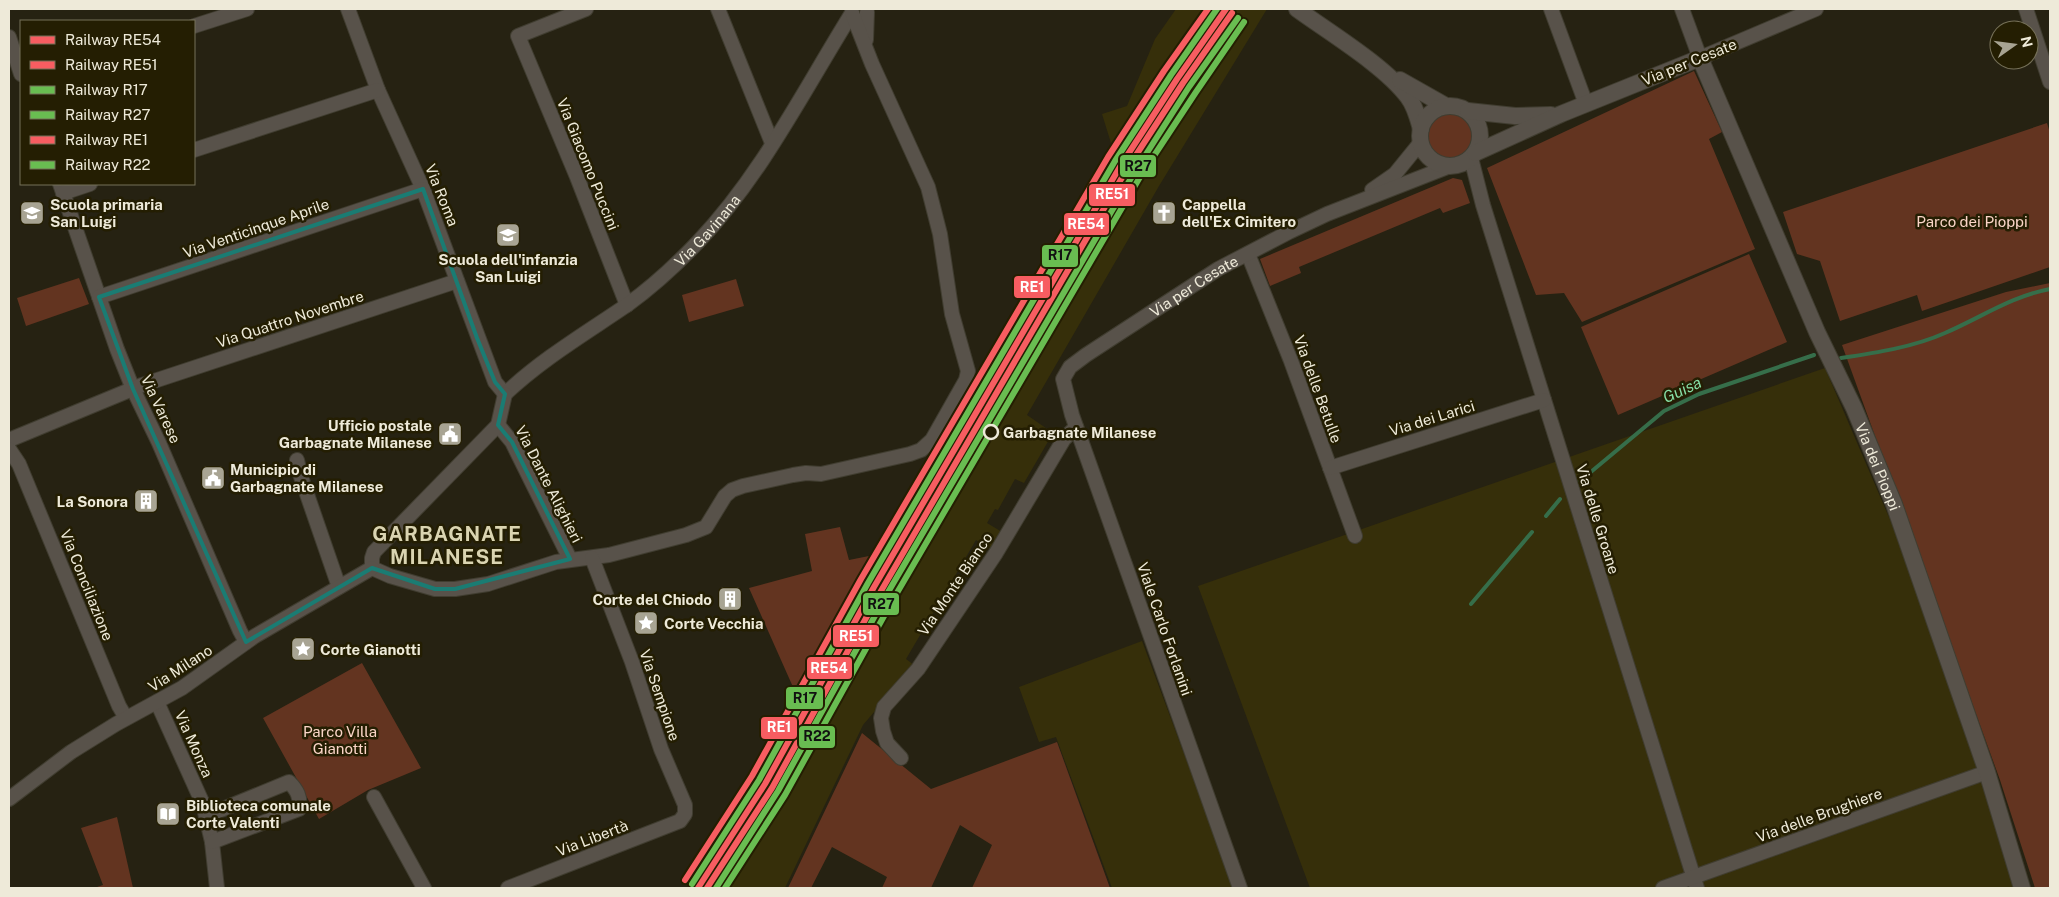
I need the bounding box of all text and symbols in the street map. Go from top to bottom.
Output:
legend [20,20,195,185]
north arrow [1989,20,2039,70]
text: Railway RE54 [65,31,161,48]
street label: Via per Cesate [1639,35,1739,89]
text: N [2018,35,2036,49]
text: Railway RE51 [65,56,158,73]
text: Railway R17 [65,81,148,98]
street label: Via Giacomo Puccini [554,96,622,232]
text: Railway R27 [65,106,151,123]
text: Railway RE1 [65,131,148,148]
line badge: R27 [1119,154,1157,178]
text: Railway R22 [65,156,151,173]
text: R27 [1124,158,1152,174]
street label: Via Roma [422,162,462,228]
line badge: RE51 [1088,183,1136,207]
text: RE51 [1095,186,1129,202]
street label: Via Gavinana [671,191,743,270]
street label: Via Venticinque Aprile [181,195,331,261]
place label: Scuola primaria San Luigi [50,196,163,230]
place label: Cappella dell'Ex Cimitero [1182,196,1297,230]
school or university icon: Scuola primaria San Luigi [19,200,45,226]
church icon: Cappella dell'Ex Cimitero [1151,200,1177,226]
line badge: RE54 [1063,212,1110,236]
park label: Parco dei Pioppi [1916,213,2028,230]
text: RE54 [1067,216,1105,232]
school or university icon: Scuola dell'infanzia San Luigi [495,222,521,248]
line badge: R17 [1041,244,1079,268]
text: R17 [1048,247,1072,263]
place label: Scuola dell'infanzia San Luigi [438,251,578,285]
street label: Via per Cesate [1146,252,1241,320]
line badge: RE1 [1013,275,1051,299]
text: RE1 [1020,279,1044,295]
street label: Via Quattro Novembre [214,287,366,351]
street label: Via delle Betulle [1291,333,1345,445]
street label: Via Varese [138,372,184,446]
water label: Guisa [1660,373,1704,407]
street label: Via dei Larici [1387,397,1477,439]
place label: Ufficio postale Garbagnate Milanese [279,417,432,451]
street label: Via dei Pioppi [1852,420,1904,513]
public building icon: Ufficio postale Garbagnate Milanese [437,421,463,447]
street label: Via Dante Alighieri [512,423,586,545]
marker: Garbagnate Milanese [983,424,999,440]
place label: Garbagnate Milanese [1003,424,1156,441]
place label: Municipio di Garbagnate Milanese [230,461,383,495]
street label: Via delle Groane [1573,462,1623,576]
public building icon: Municipio di Garbagnate Milanese [200,465,226,491]
building icon: La Sonora [133,488,159,514]
place label: La Sonora [57,493,128,510]
district label: GARBAGNATE MILANESE [372,522,522,569]
street label: Via Conciliazione [57,527,117,643]
street label: Via Monte Bianco [914,529,996,639]
street label: Viale Carlo Forlanini [1134,560,1196,698]
building icon: Corte del Chiodo [717,586,743,612]
place label: Corte del Chiodo [592,591,712,608]
line badge: R27 [862,592,900,616]
text: R27 [867,596,895,612]
place icon: Corte Vecchia [633,610,659,636]
place label: Corte Vecchia [664,615,763,632]
line badge: RE51 [832,624,880,648]
text: RE51 [839,628,873,644]
place icon: Corte Gianotti [290,636,316,662]
street label: Via Milano [145,641,215,695]
place label: Corte Gianotti [320,641,421,658]
street label: Via Sempione [636,647,684,743]
line badge: RE54 [806,656,853,680]
text: RE54 [810,660,848,676]
line badge: R17 [785,686,824,710]
text: R17 [793,690,817,706]
street label: Via Monza [172,708,216,780]
line badge: RE1 [760,716,798,740]
text: RE1 [767,719,791,735]
park label: Parco Villa Gianotti [303,723,377,757]
line badge: R22 [798,725,836,749]
text: R22 [803,728,831,744]
street label: Via delle Brughiere [1754,784,1884,846]
place label: Biblioteca comunale Corte Valenti [186,797,331,831]
library icon: Biblioteca comunale Corte Valenti [155,801,181,827]
street label: Via Libertà [554,817,630,859]

